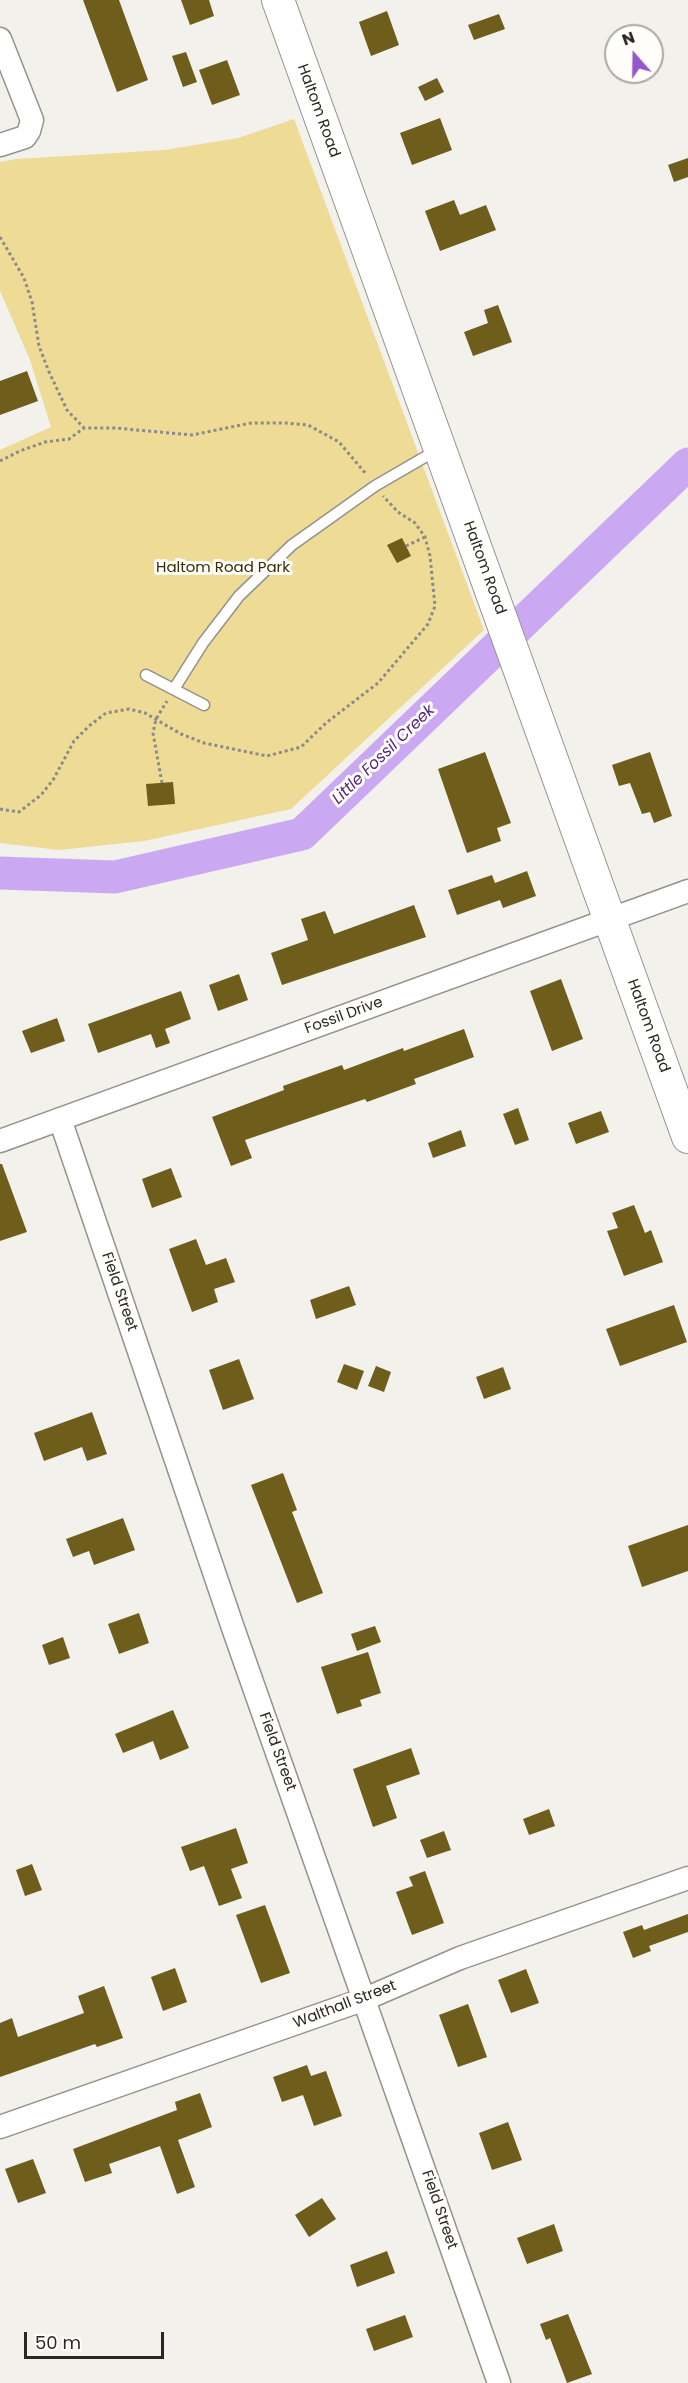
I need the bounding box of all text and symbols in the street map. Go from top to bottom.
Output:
north arrow [604,24,664,84]
text: N [619,26,638,51]
street label: Haltom Road [293,62,343,160]
street label: Haltom Road [459,519,509,617]
park label: Haltom Road Park [156,559,290,577]
water label: Little Fossil Creek [329,701,439,809]
street label: Haltom Road [623,977,673,1075]
street label: Fossil Drive [302,994,386,1038]
street label: Field Street [97,1250,141,1334]
street label: Field Street [254,1710,300,1794]
street label: Walthall Street [291,1977,399,2033]
street label: Field Street [417,2168,461,2252]
scale bar [27,2320,166,2358]
text: 50 m [35,2330,81,2355]

